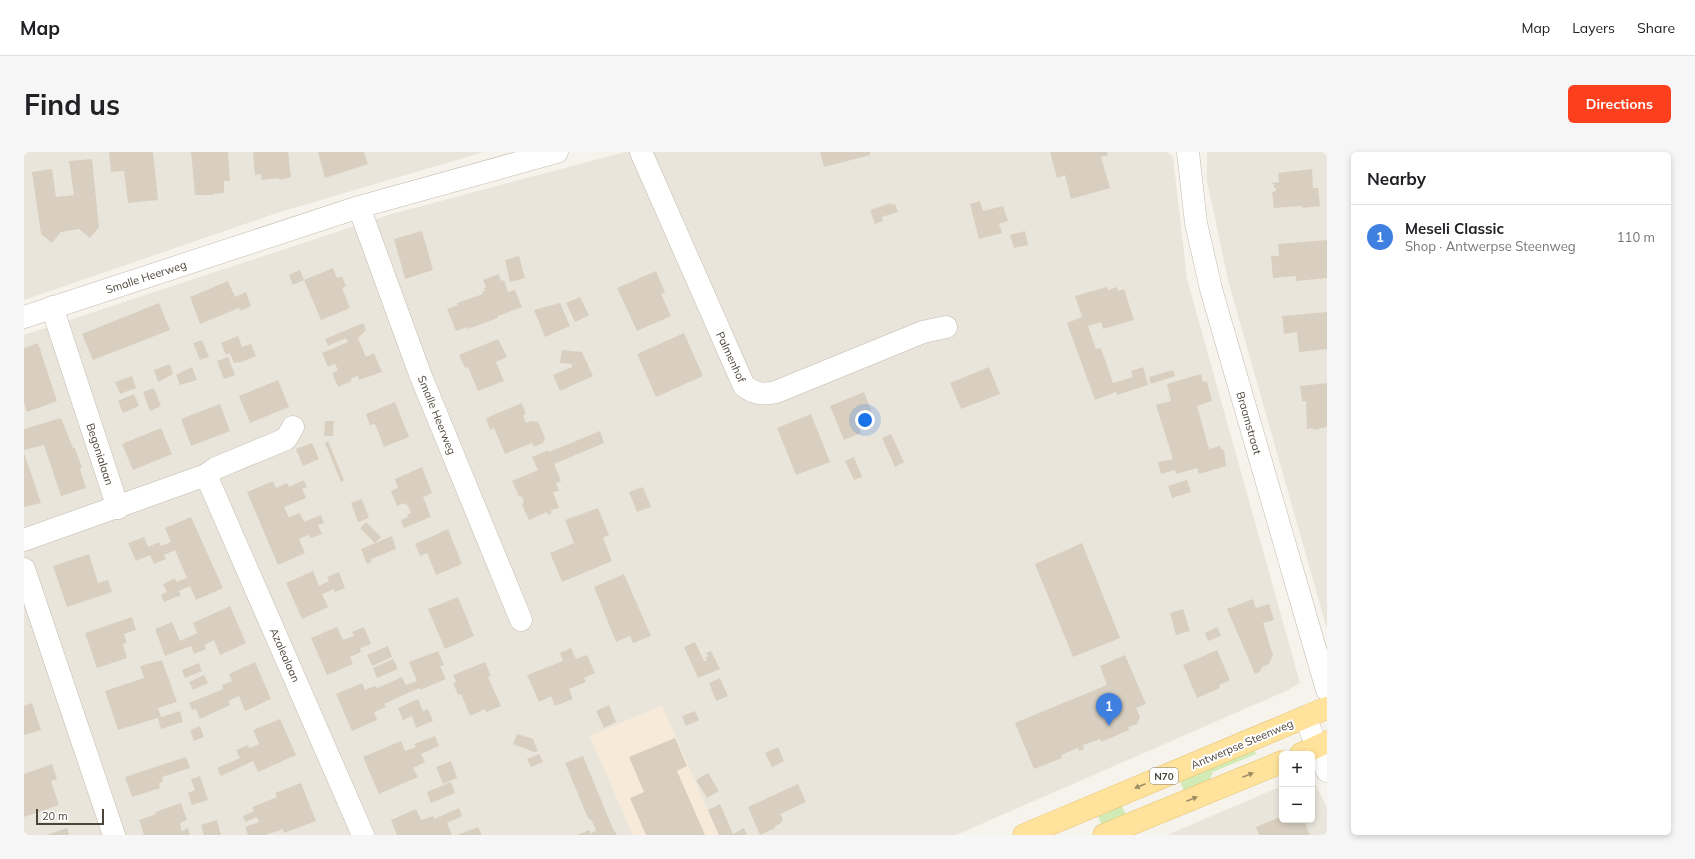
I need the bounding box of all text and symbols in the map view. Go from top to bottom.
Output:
text: Map [20,16,60,40]
text: Map [1521,19,1550,37]
text: Layers [1572,19,1615,37]
text: Share [1637,19,1675,37]
button: Directions [1568,85,1671,123]
text: Find us [24,87,120,122]
text: Nearby [1367,168,1426,189]
text: Meseli Classic [1405,219,1504,238]
text: 1 [1376,229,1384,245]
text: 110 m [1617,229,1655,245]
text: Shop · Antwerpse Steenweg [1405,238,1576,254]
street label: Smalle Heerweg [104,257,188,297]
street label: Palmenhof [713,329,749,385]
street label: Smalle Heerweg [415,373,459,457]
street label: Braamstraat [1233,390,1265,456]
your location [855,410,875,430]
street label: Begonialaan [83,421,117,487]
street label: Azalealaan [267,626,303,684]
pin: 1 [1096,693,1122,726]
street label: Antwerpse Steenweg [1189,716,1295,772]
map controls [1279,751,1315,823]
button: + [1279,751,1315,787]
road number: N70 [1150,768,1178,784]
one-way arrow [1243,772,1255,778]
one-way arrow [1133,784,1145,790]
button: − [1279,787,1315,823]
one-way arrow [1186,795,1198,801]
scale bar [36,807,104,826]
text: 20 m [42,809,68,823]

